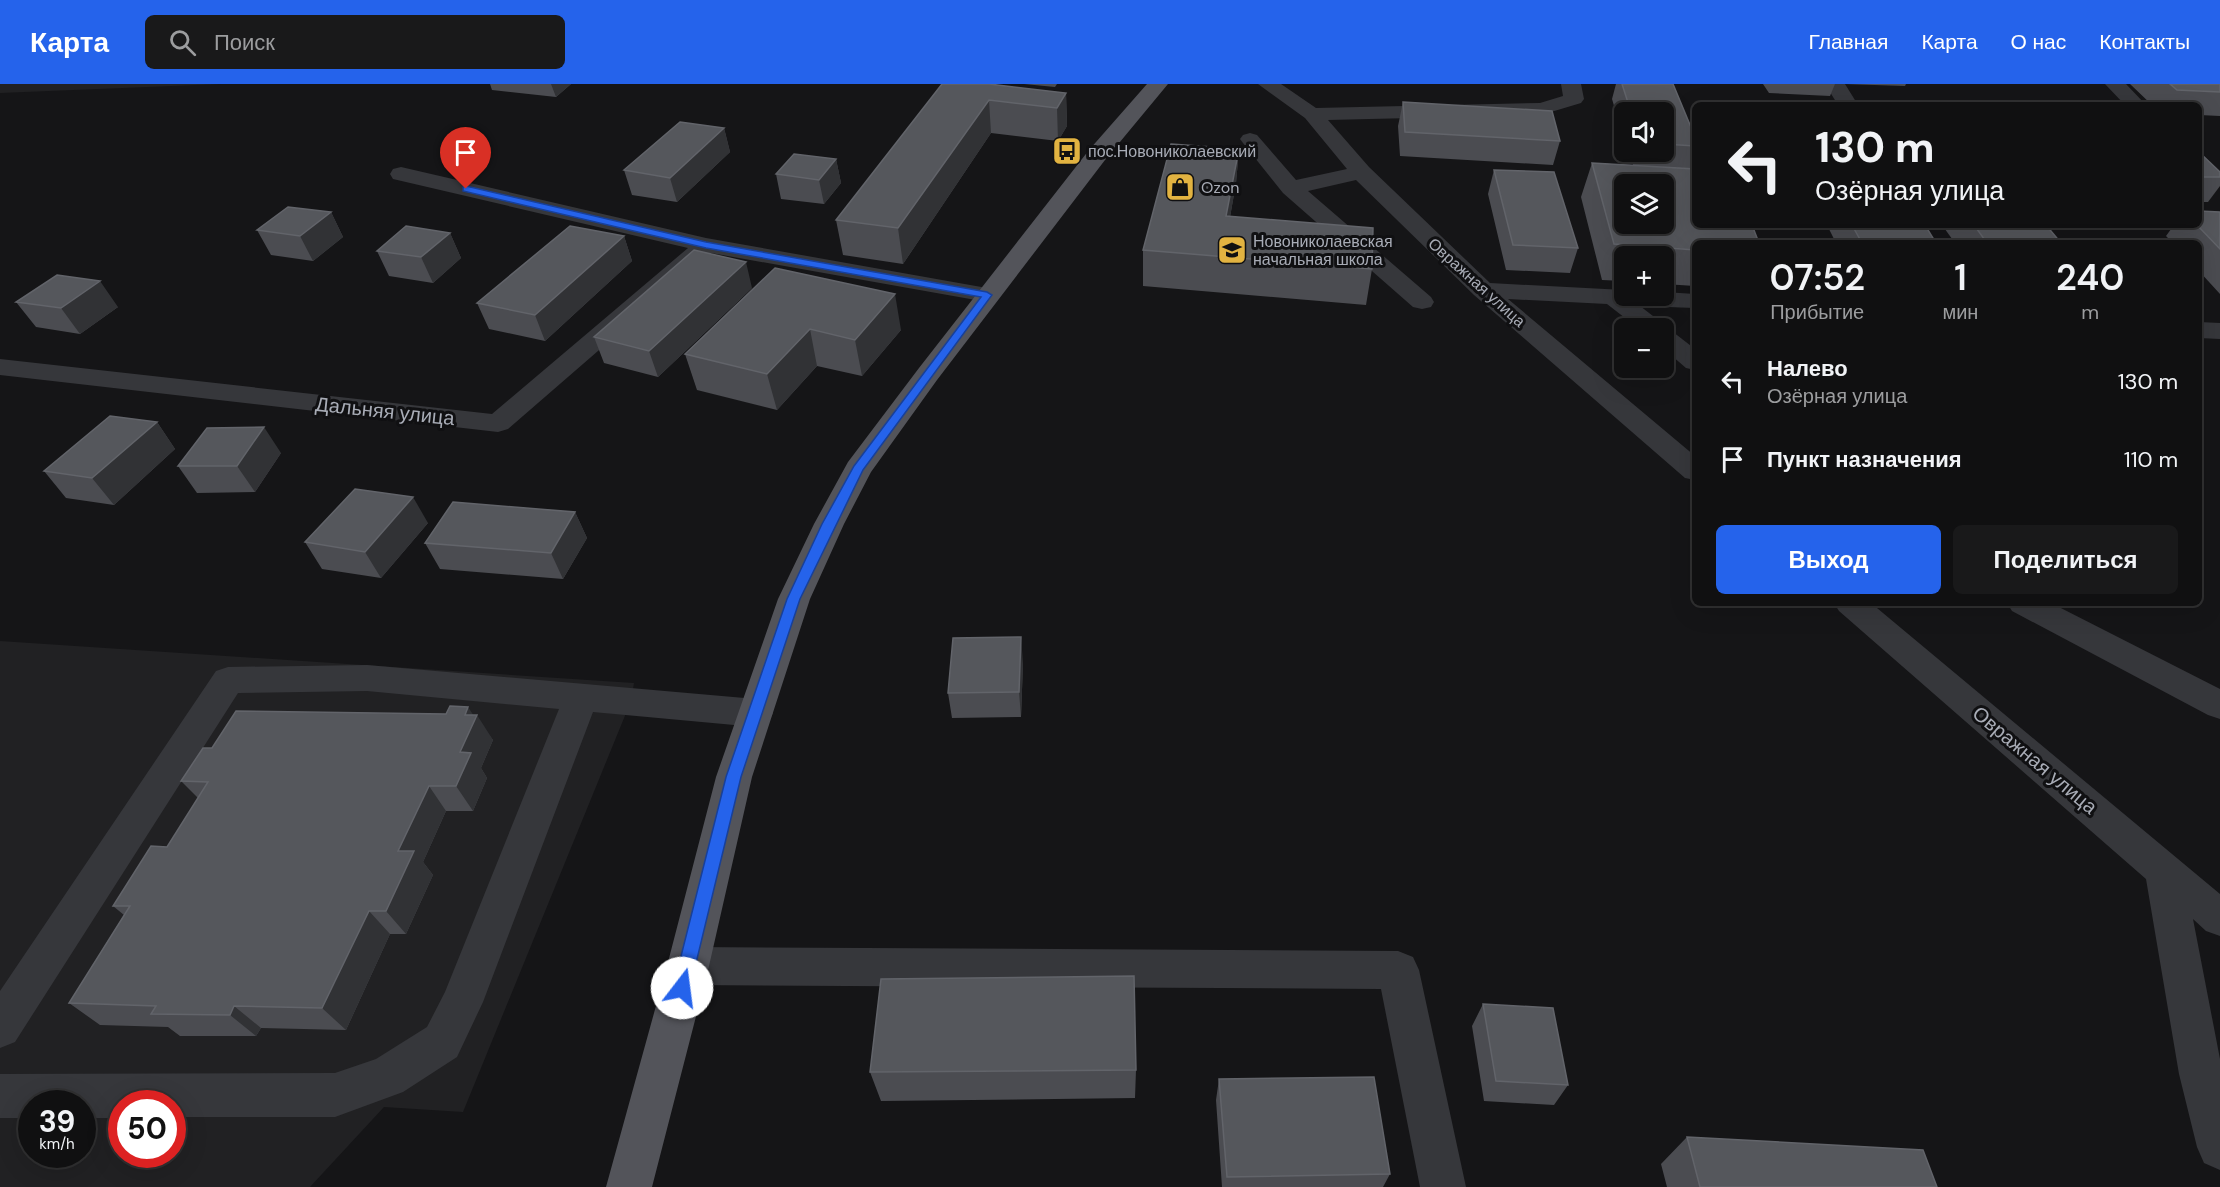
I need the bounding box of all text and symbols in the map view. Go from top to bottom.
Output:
search box [145,15,565,69]
text: Карта [30,24,109,61]
icon: search [166,26,199,59]
text: Поиск [214,28,275,57]
text: Главная [1808,28,1888,56]
text: Карта [1921,28,1978,56]
text: О нас [2011,28,2066,56]
text: Контакты [2099,28,2190,56]
map controls [1614,102,1674,378]
button: sound [1614,102,1674,162]
text: 130 m [1815,120,1935,175]
icon: left [1716,126,1794,204]
pin [440,127,491,189]
bus stop icon: пос.Новониколаевский [1051,135,1083,167]
icon: arrive [449,136,482,169]
place label: пос.Новониколаевский [1088,141,1256,162]
shop icon: Ozon [1164,171,1196,203]
text: Озёрная улица [1815,173,2004,208]
button: layers [1614,174,1674,234]
place label: Ozon [1201,177,1239,198]
place label: Новониколаевская начальная школа [1253,231,1393,270]
street label: Овражная улица [1424,233,1530,332]
school or university icon: Новониколаевская начальная школа [1216,234,1248,266]
button: + [1614,246,1674,306]
text: 07:52 [1770,254,1865,301]
text: 1 [1954,254,1967,301]
text: 240 [2056,254,2124,301]
text: Прибытие [1770,299,1864,325]
text: мин [1942,299,1978,325]
text: m [2081,299,2099,325]
button: − [1614,318,1674,378]
text: Налево [1767,354,1848,383]
icon: left [1716,365,1749,398]
text: 130 m [2118,367,2178,396]
text: Озёрная улица [1767,383,1907,409]
street label: Дальняя улица [314,391,457,431]
icon: arrive [1716,443,1749,476]
text: Пункт назначения [1767,445,1962,474]
text: 110 m [2124,445,2178,474]
button: Выход [1716,525,1941,594]
button: Поделиться [1953,525,2178,594]
street label: Овражная улица [1967,700,2103,820]
position arrow [650,956,714,1020]
speed limit sign: 50 [108,1090,186,1168]
text: 39 [39,1102,75,1141]
text: km/h [39,1134,75,1154]

